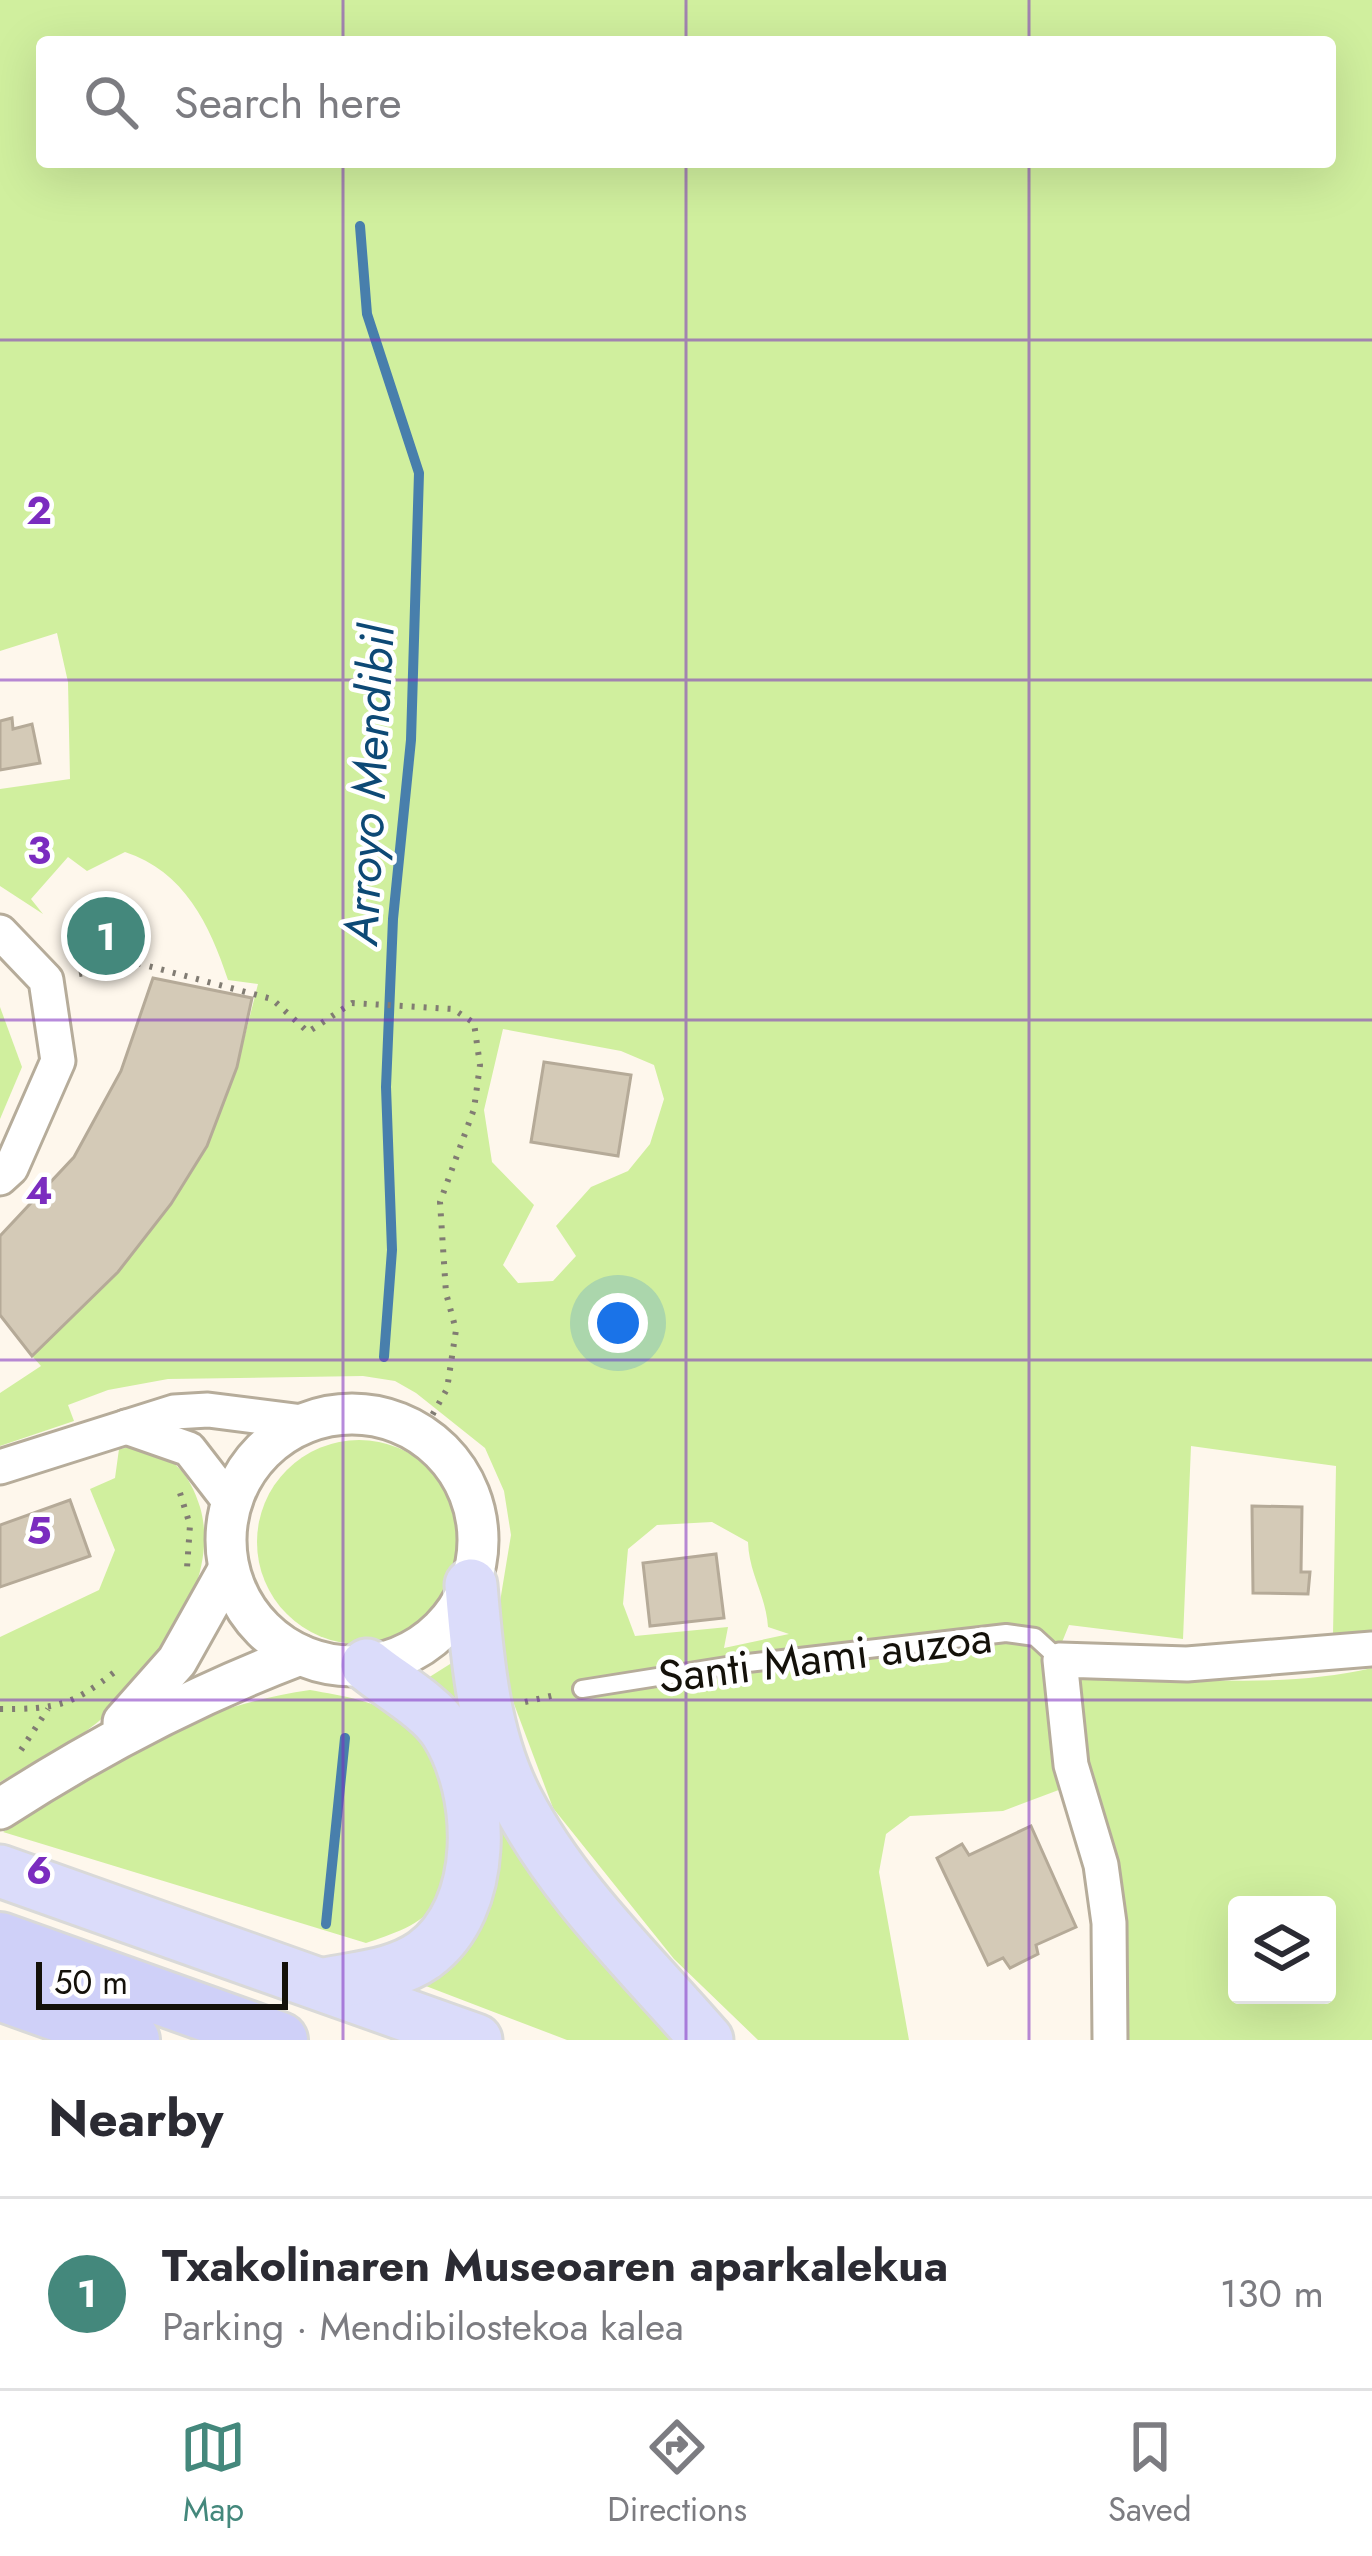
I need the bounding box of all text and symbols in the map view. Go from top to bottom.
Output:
search box [36,36,1336,168]
icon: search [78,69,144,135]
text: Search here [174,70,402,135]
text: 2 [26,482,52,539]
water label: Arroyo Mendibil [326,621,412,949]
text: 3 [27,822,51,879]
pin: 1 [67,891,145,981]
text: 4 [25,1162,53,1219]
your location [588,1293,648,1353]
text: 5 [26,1502,52,1559]
street label: Santi Mami auzoa [654,1604,996,1710]
text: 6 [26,1842,52,1899]
map controls [1228,1896,1336,2004]
button: layers [1228,1896,1336,2004]
scale bar [36,1956,288,2009]
text: 50 m [54,1959,128,2006]
text: Nearby [48,2081,223,2155]
text: Txakolinaren Museoaren aparkalekua [162,2233,948,2298]
text: 1 [77,2265,97,2322]
text: 130 m [1220,2265,1324,2322]
text: Parking · Mendibilostekoa kalea [162,2298,684,2355]
tab: Map [180,2414,246,2533]
tab: Directions [607,2414,747,2533]
tab: Saved [1108,2414,1192,2533]

